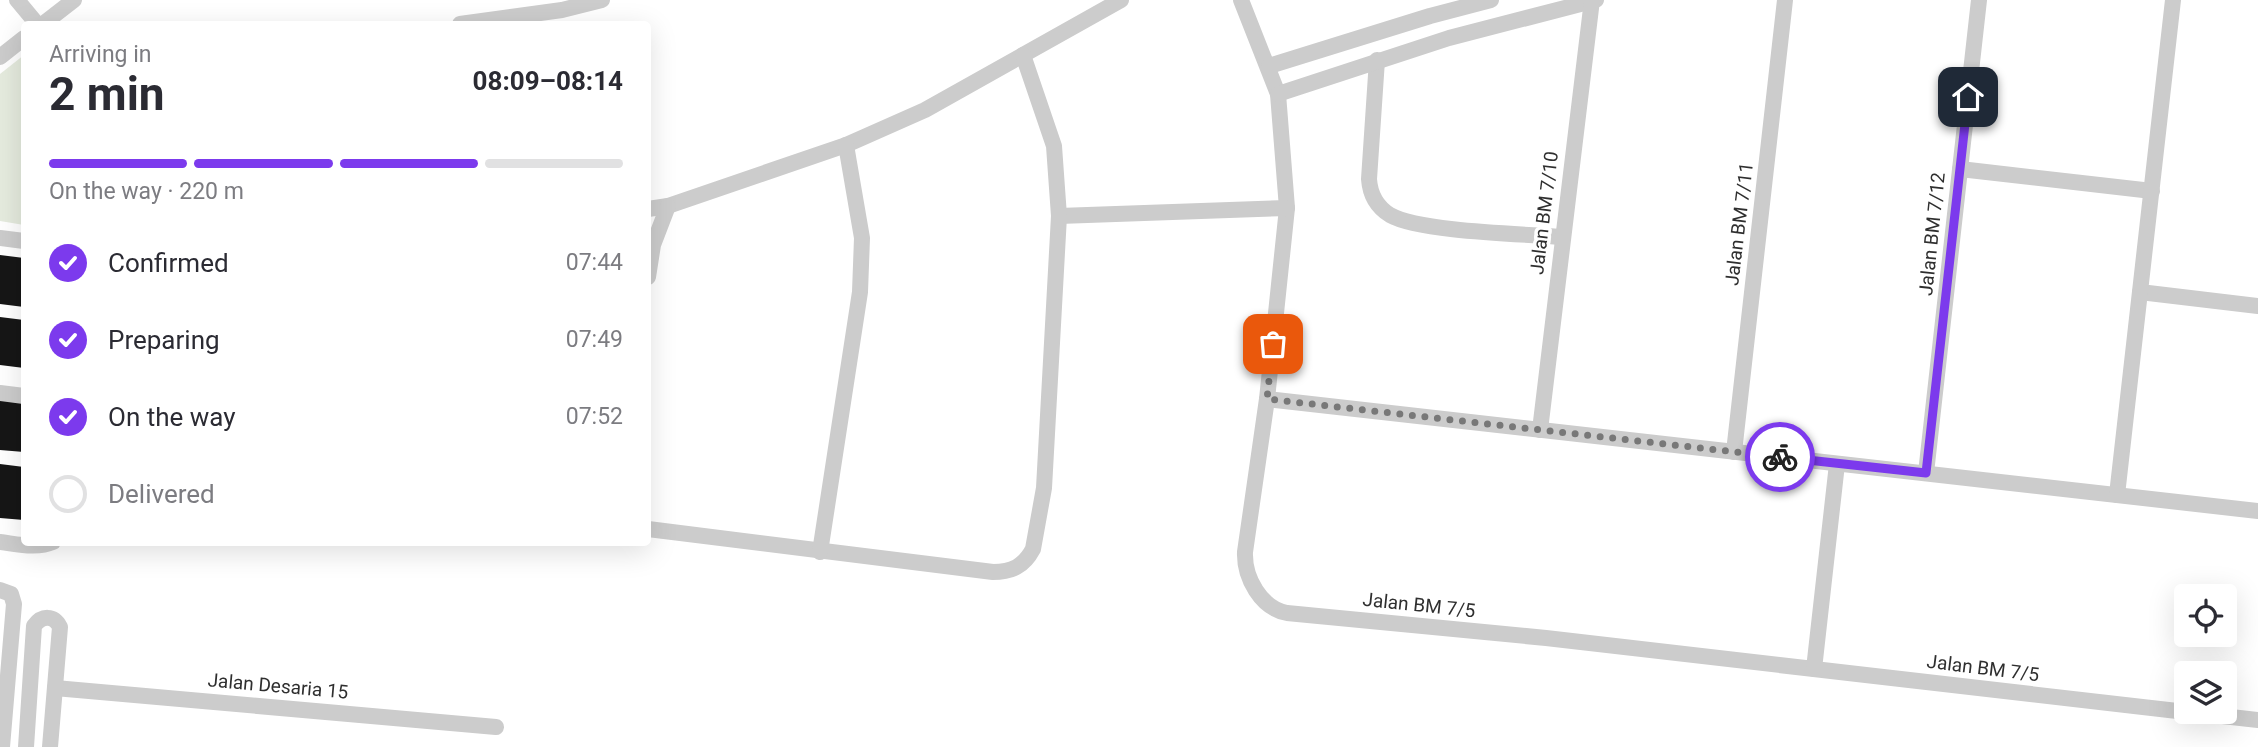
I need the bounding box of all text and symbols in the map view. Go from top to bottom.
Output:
text: Arriving in [49,41,152,68]
text: 08:09–08:14 [473,66,623,96]
text: 2 min [49,67,165,121]
pin [1938,67,1998,127]
icon: home [1949,78,1987,116]
street label: Jalan BM 7/10 [1525,150,1563,276]
street label: Jalan BM 7/11 [1720,161,1758,287]
street label: Jalan BM 7/12 [1914,171,1950,297]
text: On the way · 220 m [49,178,244,205]
icon: check [49,244,87,282]
text: Confirmed [108,248,229,278]
text: 07:44 [566,249,623,276]
pin [1243,314,1303,374]
icon: check [49,321,87,359]
text: Preparing [108,325,220,355]
icon: bag [1254,325,1292,363]
text: 07:49 [566,326,623,353]
icon: check [49,398,87,436]
text: On the way [108,402,236,432]
text: 07:52 [566,403,623,430]
courier [1745,422,1815,492]
icon: bike [1761,438,1799,476]
text: Delivered [108,479,215,509]
map controls [2174,584,2237,724]
button: locate [2174,584,2237,647]
street label: Jalan BM 7/5 [1361,588,1477,622]
street label: Jalan BM 7/5 [1925,650,2041,686]
button: layers [2174,661,2237,724]
street label: Jalan Desaria 15 [207,668,349,704]

